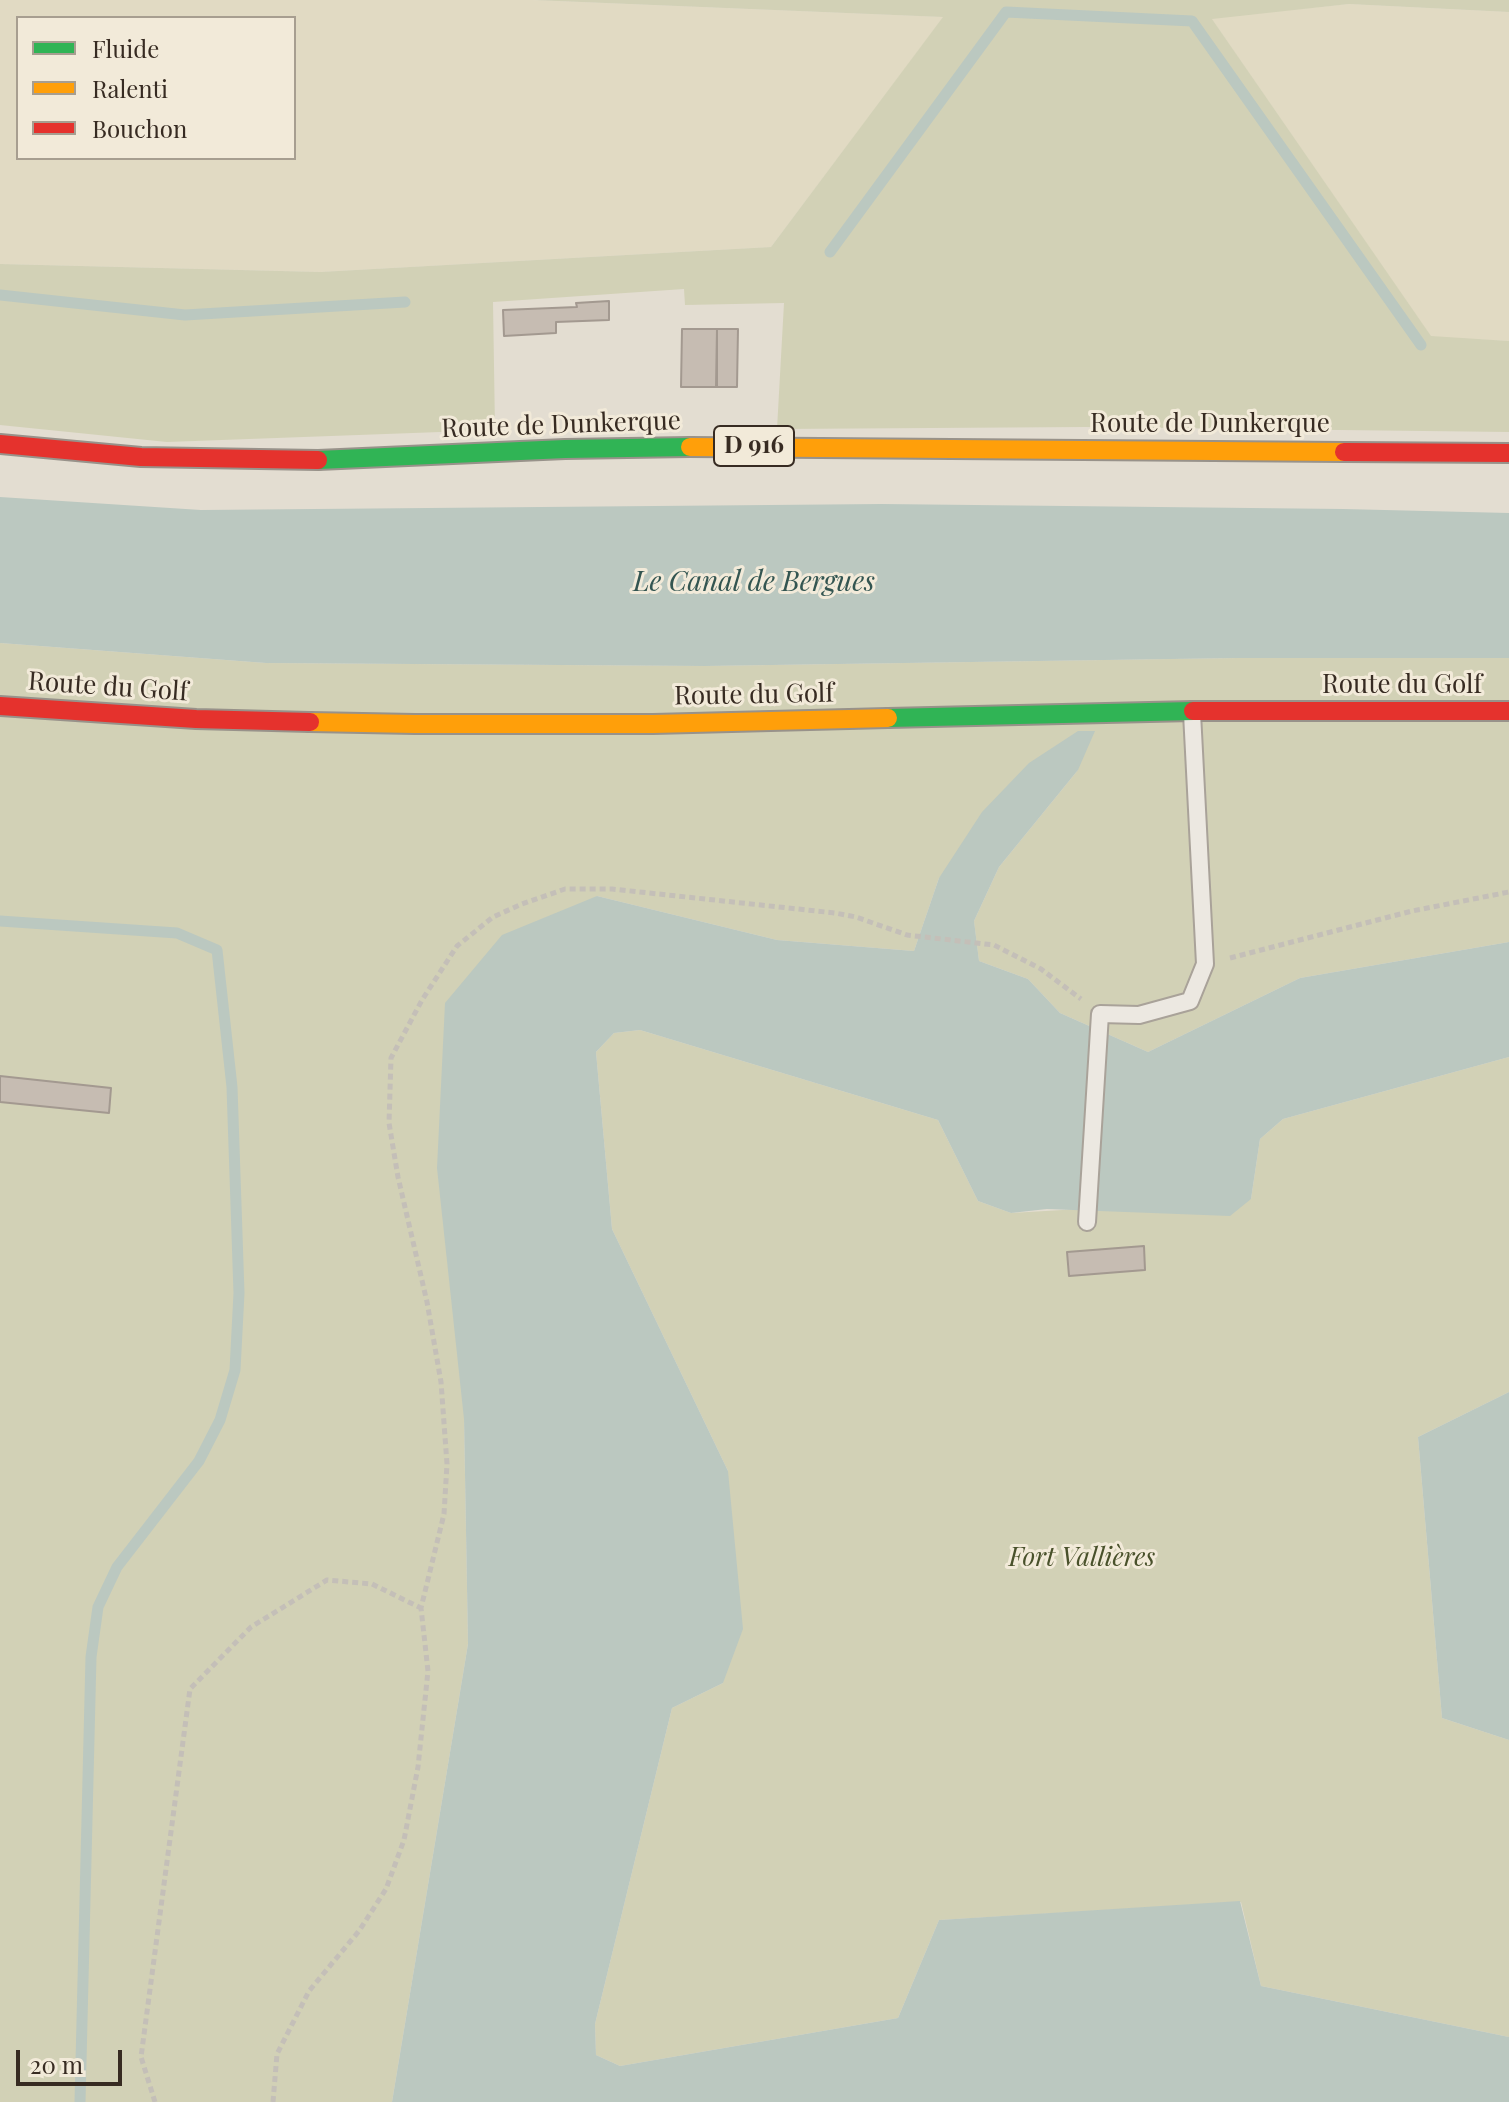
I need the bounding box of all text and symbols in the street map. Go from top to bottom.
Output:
legend [16,16,296,160]
text: Fluide [92,32,159,64]
text: Ralenti [92,72,168,104]
text: Bouchon [92,112,187,144]
street label: Route de Dunkerque [441,405,681,445]
street label: Route de Dunkerque [1090,408,1330,440]
road number: D 916 [714,426,794,466]
water label: Le Canal de Bergues [633,565,875,599]
street label: Route du Golf [27,666,189,708]
street label: Route du Golf [1322,669,1482,701]
street label: Route du Golf [674,678,834,712]
park label: Fort Vallières [1009,1542,1155,1574]
scale bar [20,2034,126,2084]
text: 20 m [30,2048,83,2080]

